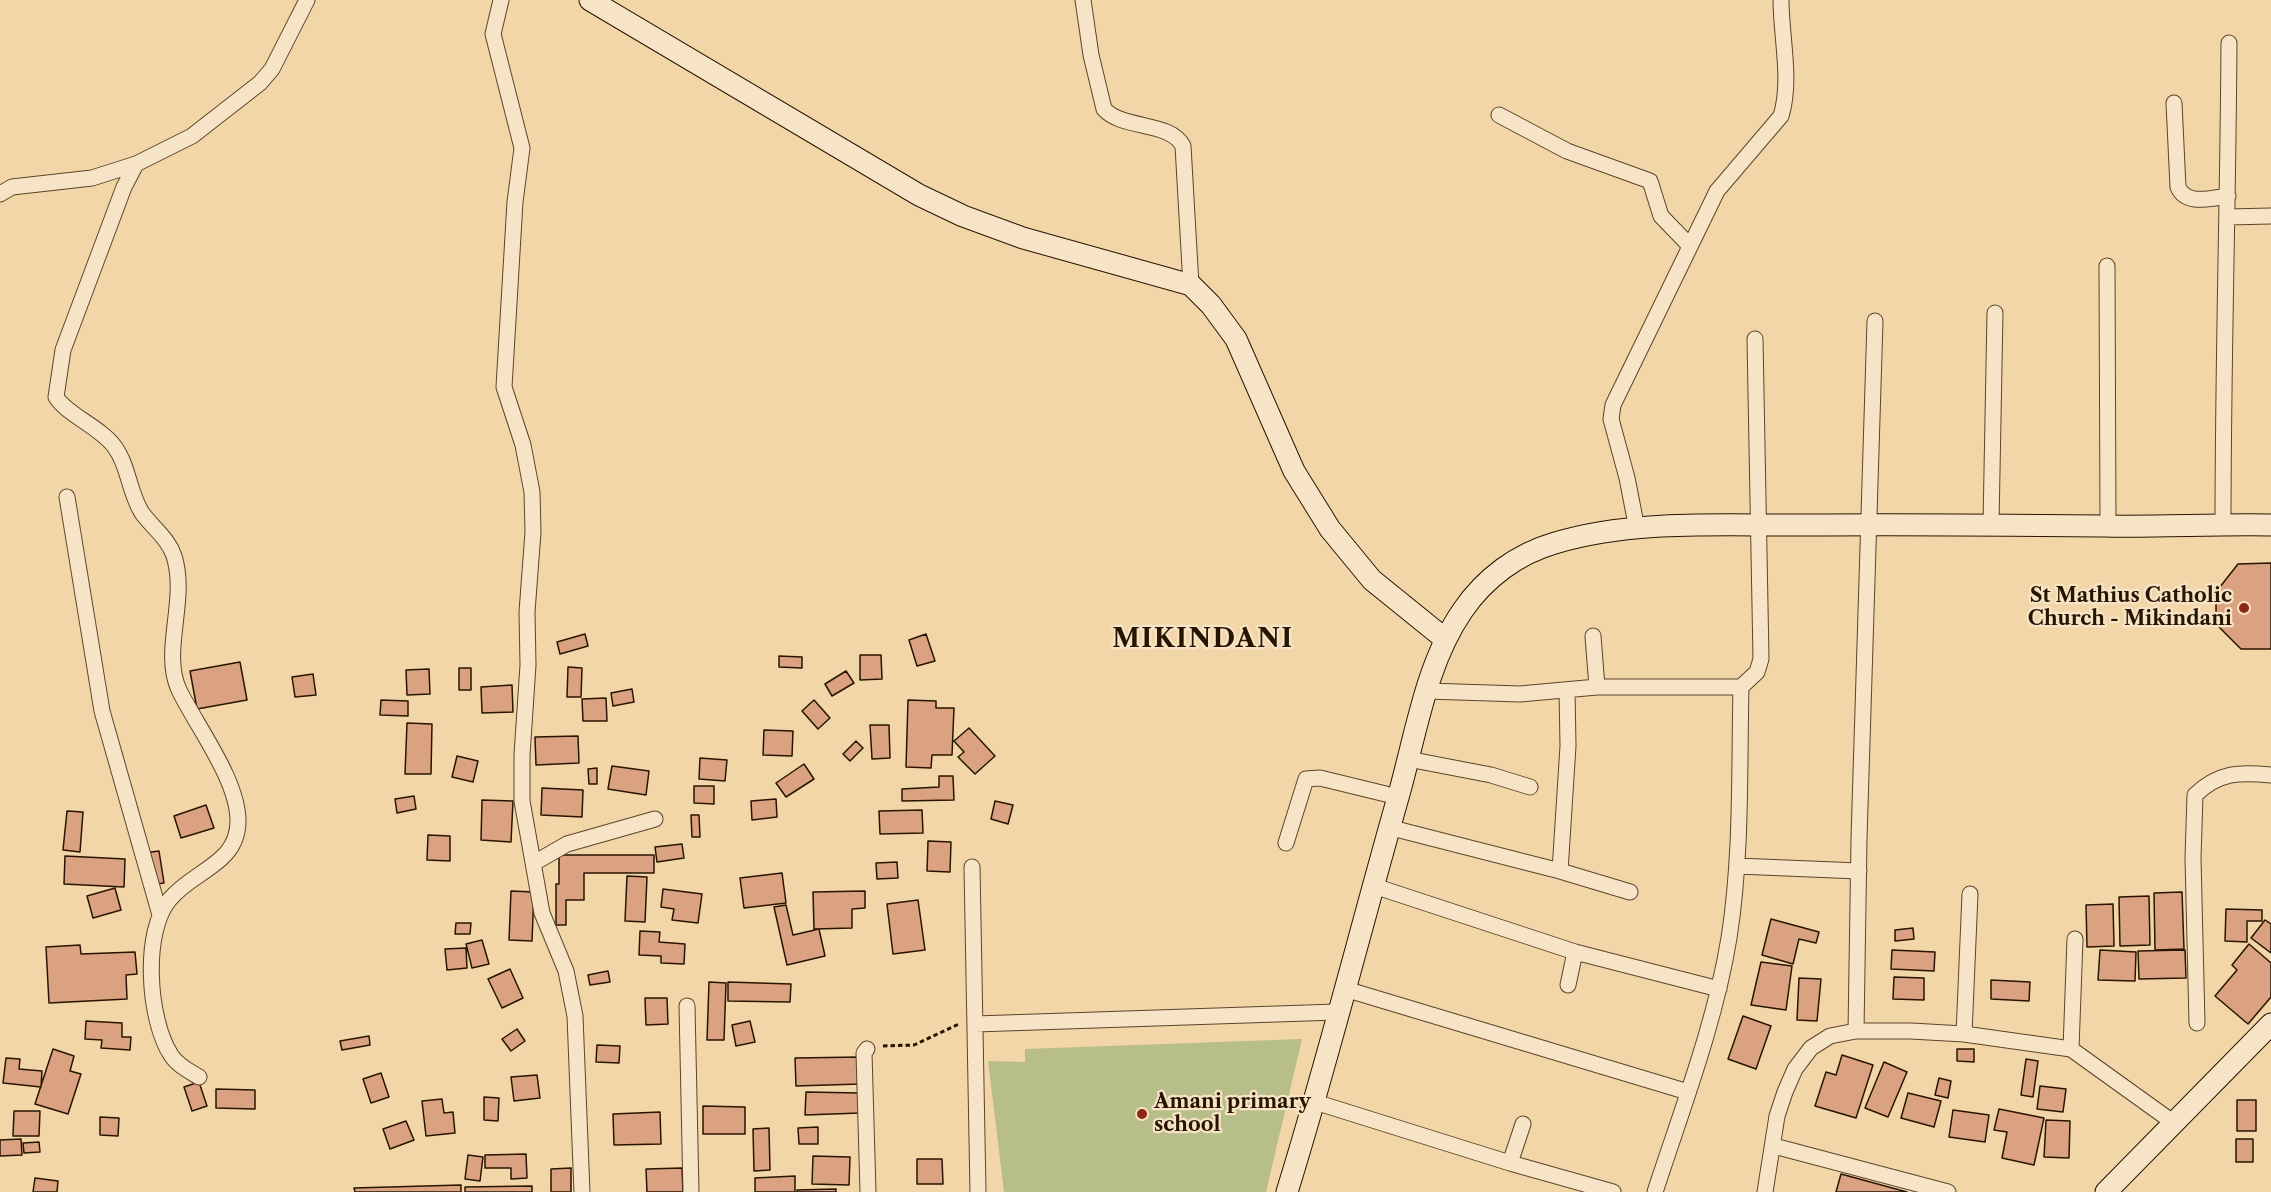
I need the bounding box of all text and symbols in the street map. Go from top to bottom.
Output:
place label: St Mathius Catholic Church - Mikindani [2028,584,2232,631]
marker: St Mathius Catholic Church - Mikindani [2237,601,2251,615]
district label: MIKINDANI [1112,623,1294,655]
place label: Amani primary school [1154,1090,1311,1137]
marker: Amani primary school [1135,1107,1149,1121]

